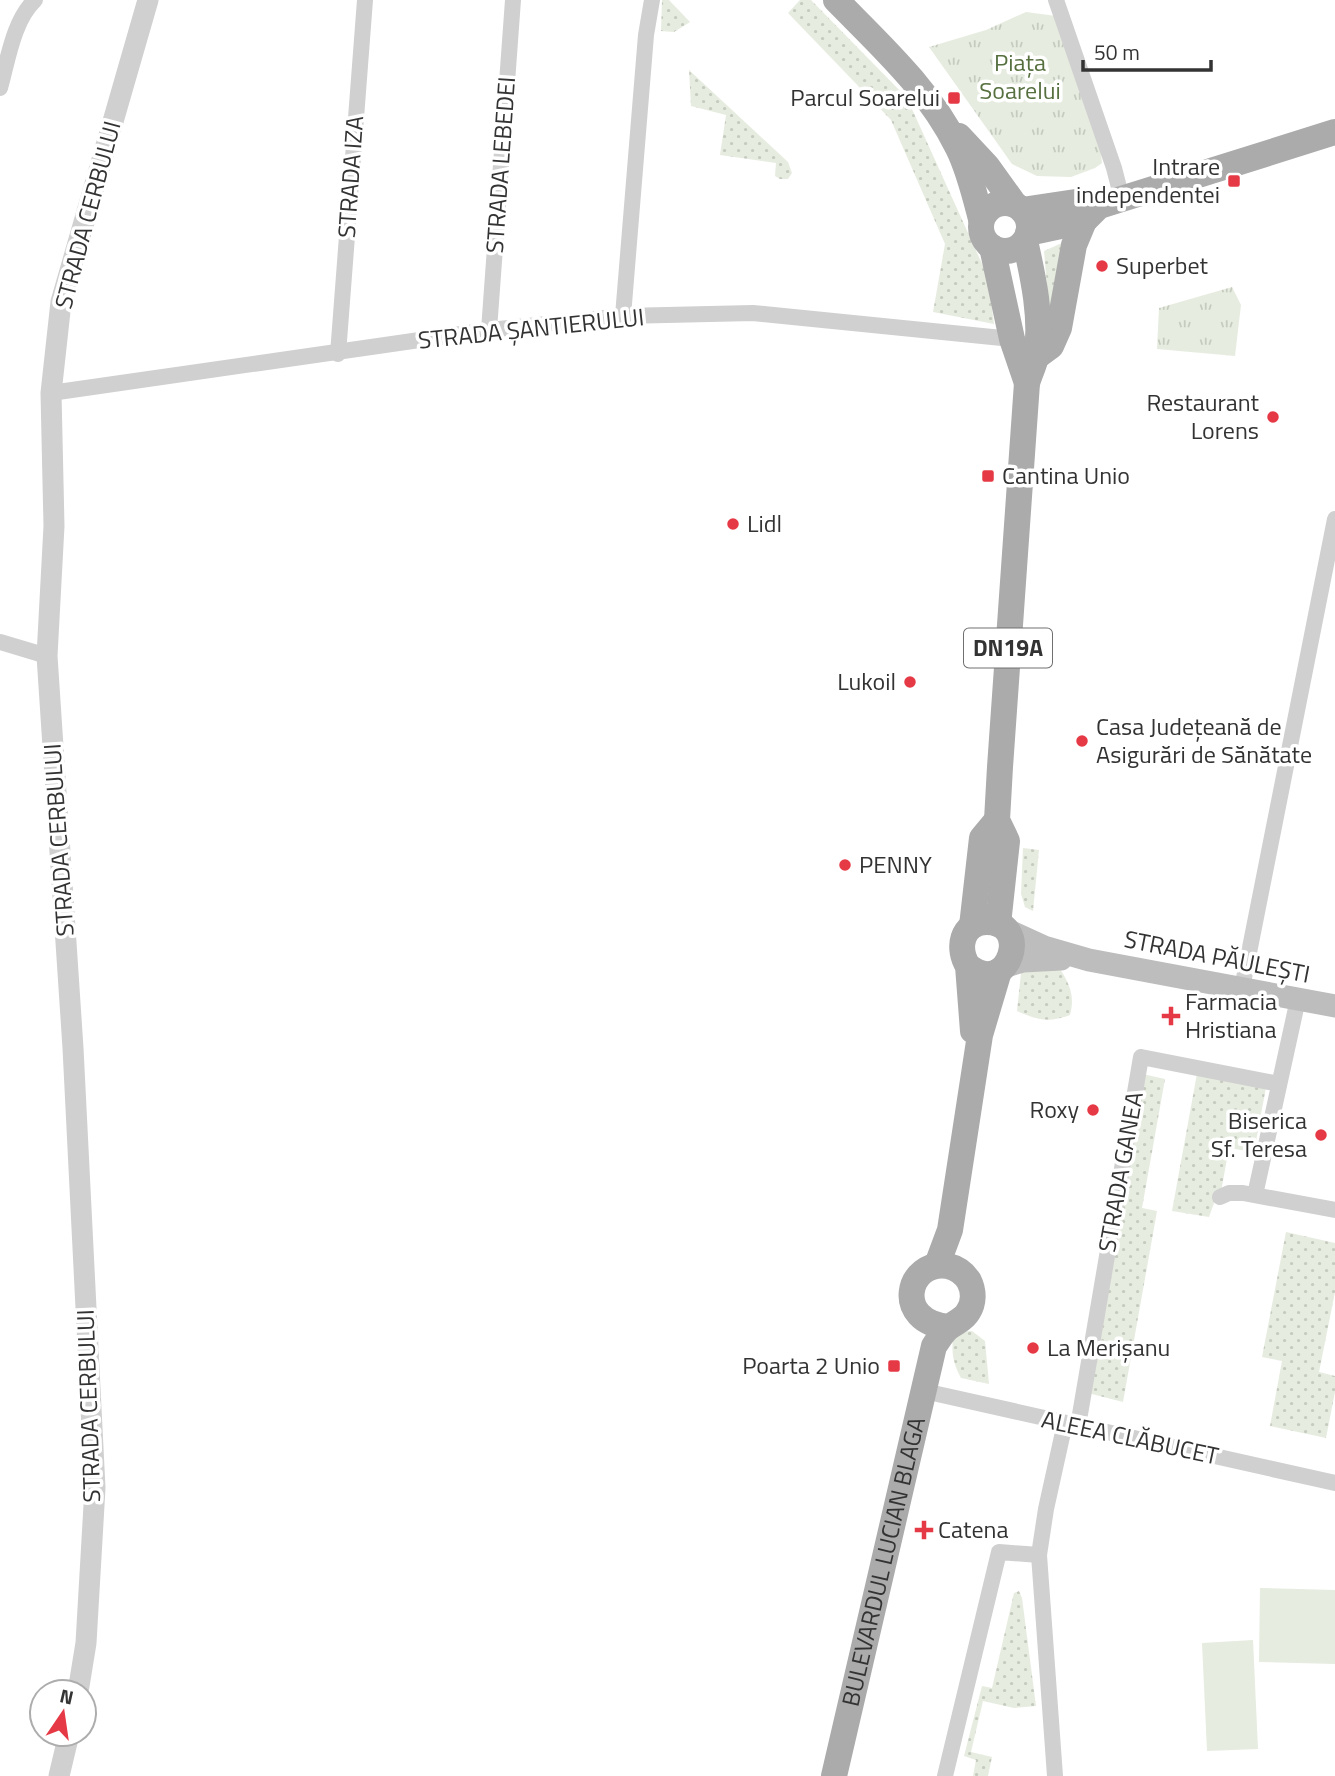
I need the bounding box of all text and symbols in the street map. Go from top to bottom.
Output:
scale bar [1083,28,1211,72]
text: 50 m [1094,36,1140,68]
park label: Piața Soarelui [979,44,1061,108]
street label: STRADA LEBEDEI [476,76,524,254]
place label: Parcul Soarelui [790,79,940,115]
marker: Parcul Soarelui [946,90,962,106]
street label: STRADA IZA [328,115,372,239]
street label: STRADA CERBULUI [45,117,129,313]
place label: Intrare independentei [1076,148,1220,212]
marker: Intrare independentei [1226,173,1242,189]
place label: Superbet [1116,247,1208,283]
marker: Superbet [1094,258,1110,274]
street label: STRADA ȘANTIERULUI [416,298,646,358]
place label: Restaurant Lorens [1146,384,1260,448]
marker: Restaurant Lorens [1265,409,1281,425]
place label: Cantina Unio [1002,457,1130,493]
marker: Cantina Unio [980,468,996,484]
place label: Lidl [747,505,782,541]
marker: Lidl [725,516,741,532]
road number: DN19A [964,628,1052,668]
place label: Lukoil [837,663,896,699]
marker: Lukoil [902,674,918,690]
place label: Casa Județeană de Asigurări de Sănătate [1096,708,1312,772]
marker: Casa Județeană de Asigurări de Sănătate [1074,733,1090,749]
street label: STRADA CERBULUI [33,742,83,938]
place label: PENNY [859,846,932,882]
marker: PENNY [837,857,853,873]
street label: STRADA PĂULEȘTI [1121,920,1313,992]
place label: Farmacia Hristiana [1185,983,1277,1047]
marker: Farmacia Hristiana [1163,1008,1179,1024]
street label: STRADA GANEA [1088,1089,1152,1255]
place label: Roxy [1030,1091,1079,1127]
marker: Roxy [1085,1102,1101,1118]
place label: Biserica Sf. Teresa [1211,1102,1307,1166]
marker: Biserica Sf. Teresa [1313,1127,1329,1143]
street label: STRADA CERBULUI [67,1309,109,1503]
place label: La Merișanu [1047,1329,1170,1365]
marker: La Merișanu [1025,1340,1041,1356]
place label: Poarta 2 Unio [742,1347,880,1383]
marker: Poarta 2 Unio [886,1358,902,1374]
street label: ALEEA CLĂBUCET [1038,1401,1222,1473]
street label: BULEVARDUL LUCIAN BLAGA [832,1413,934,1710]
place label: Catena [938,1511,1009,1547]
marker: Catena [916,1522,932,1538]
north arrow [28,1678,98,1748]
text: N [57,1680,77,1712]

